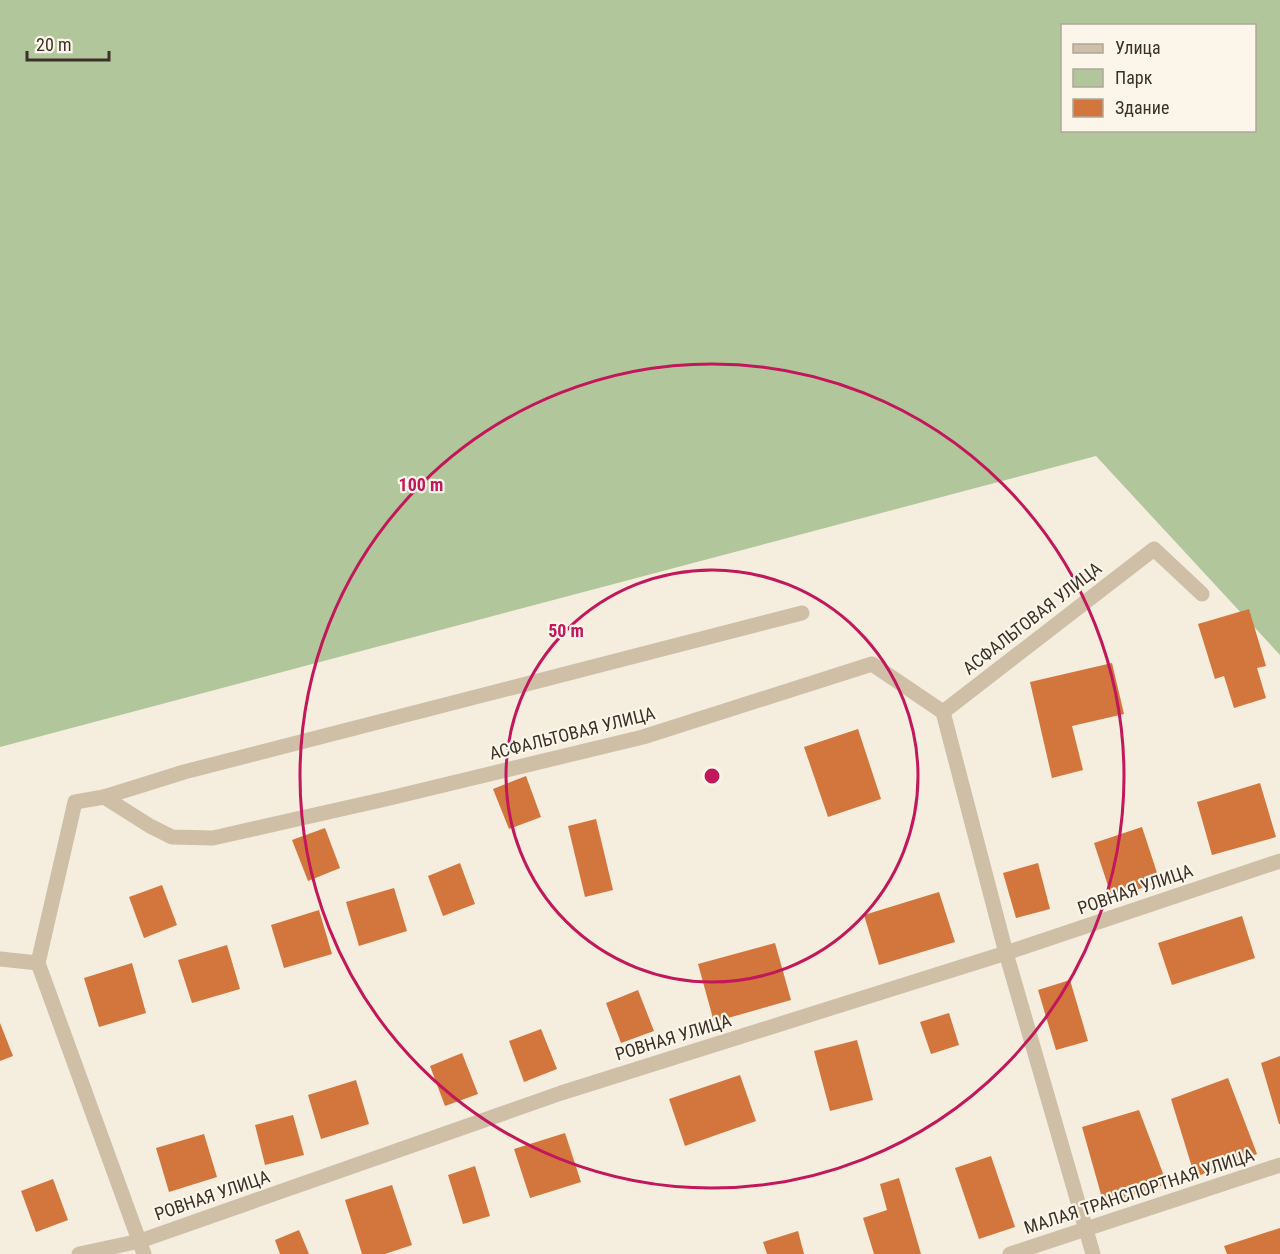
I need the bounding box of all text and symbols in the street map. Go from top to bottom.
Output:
scale bar [27,24,110,62]
legend [1061,24,1256,132]
text: 20 m [36,34,71,55]
text: Улица [1115,37,1161,58]
text: Парк [1115,67,1153,88]
text: Здание [1115,97,1169,118]
text: 100 m [399,474,443,495]
street label: АСФАЛЬТОВАЯ УЛИЦА [959,557,1106,679]
text: 50 m [548,620,584,641]
street label: АСФАЛЬТОВАЯ УЛИЦА [487,702,658,764]
centre of rings [702,766,722,786]
street label: РОВНАЯ УЛИЦА [1075,859,1196,919]
street label: РОВНАЯ УЛИЦА [612,1009,734,1065]
street label: МАЛАЯ ТРАНСПОРТНАЯ УЛИЦА [1021,1144,1257,1238]
street label: РОВНАЯ УЛИЦА [152,1165,273,1225]

